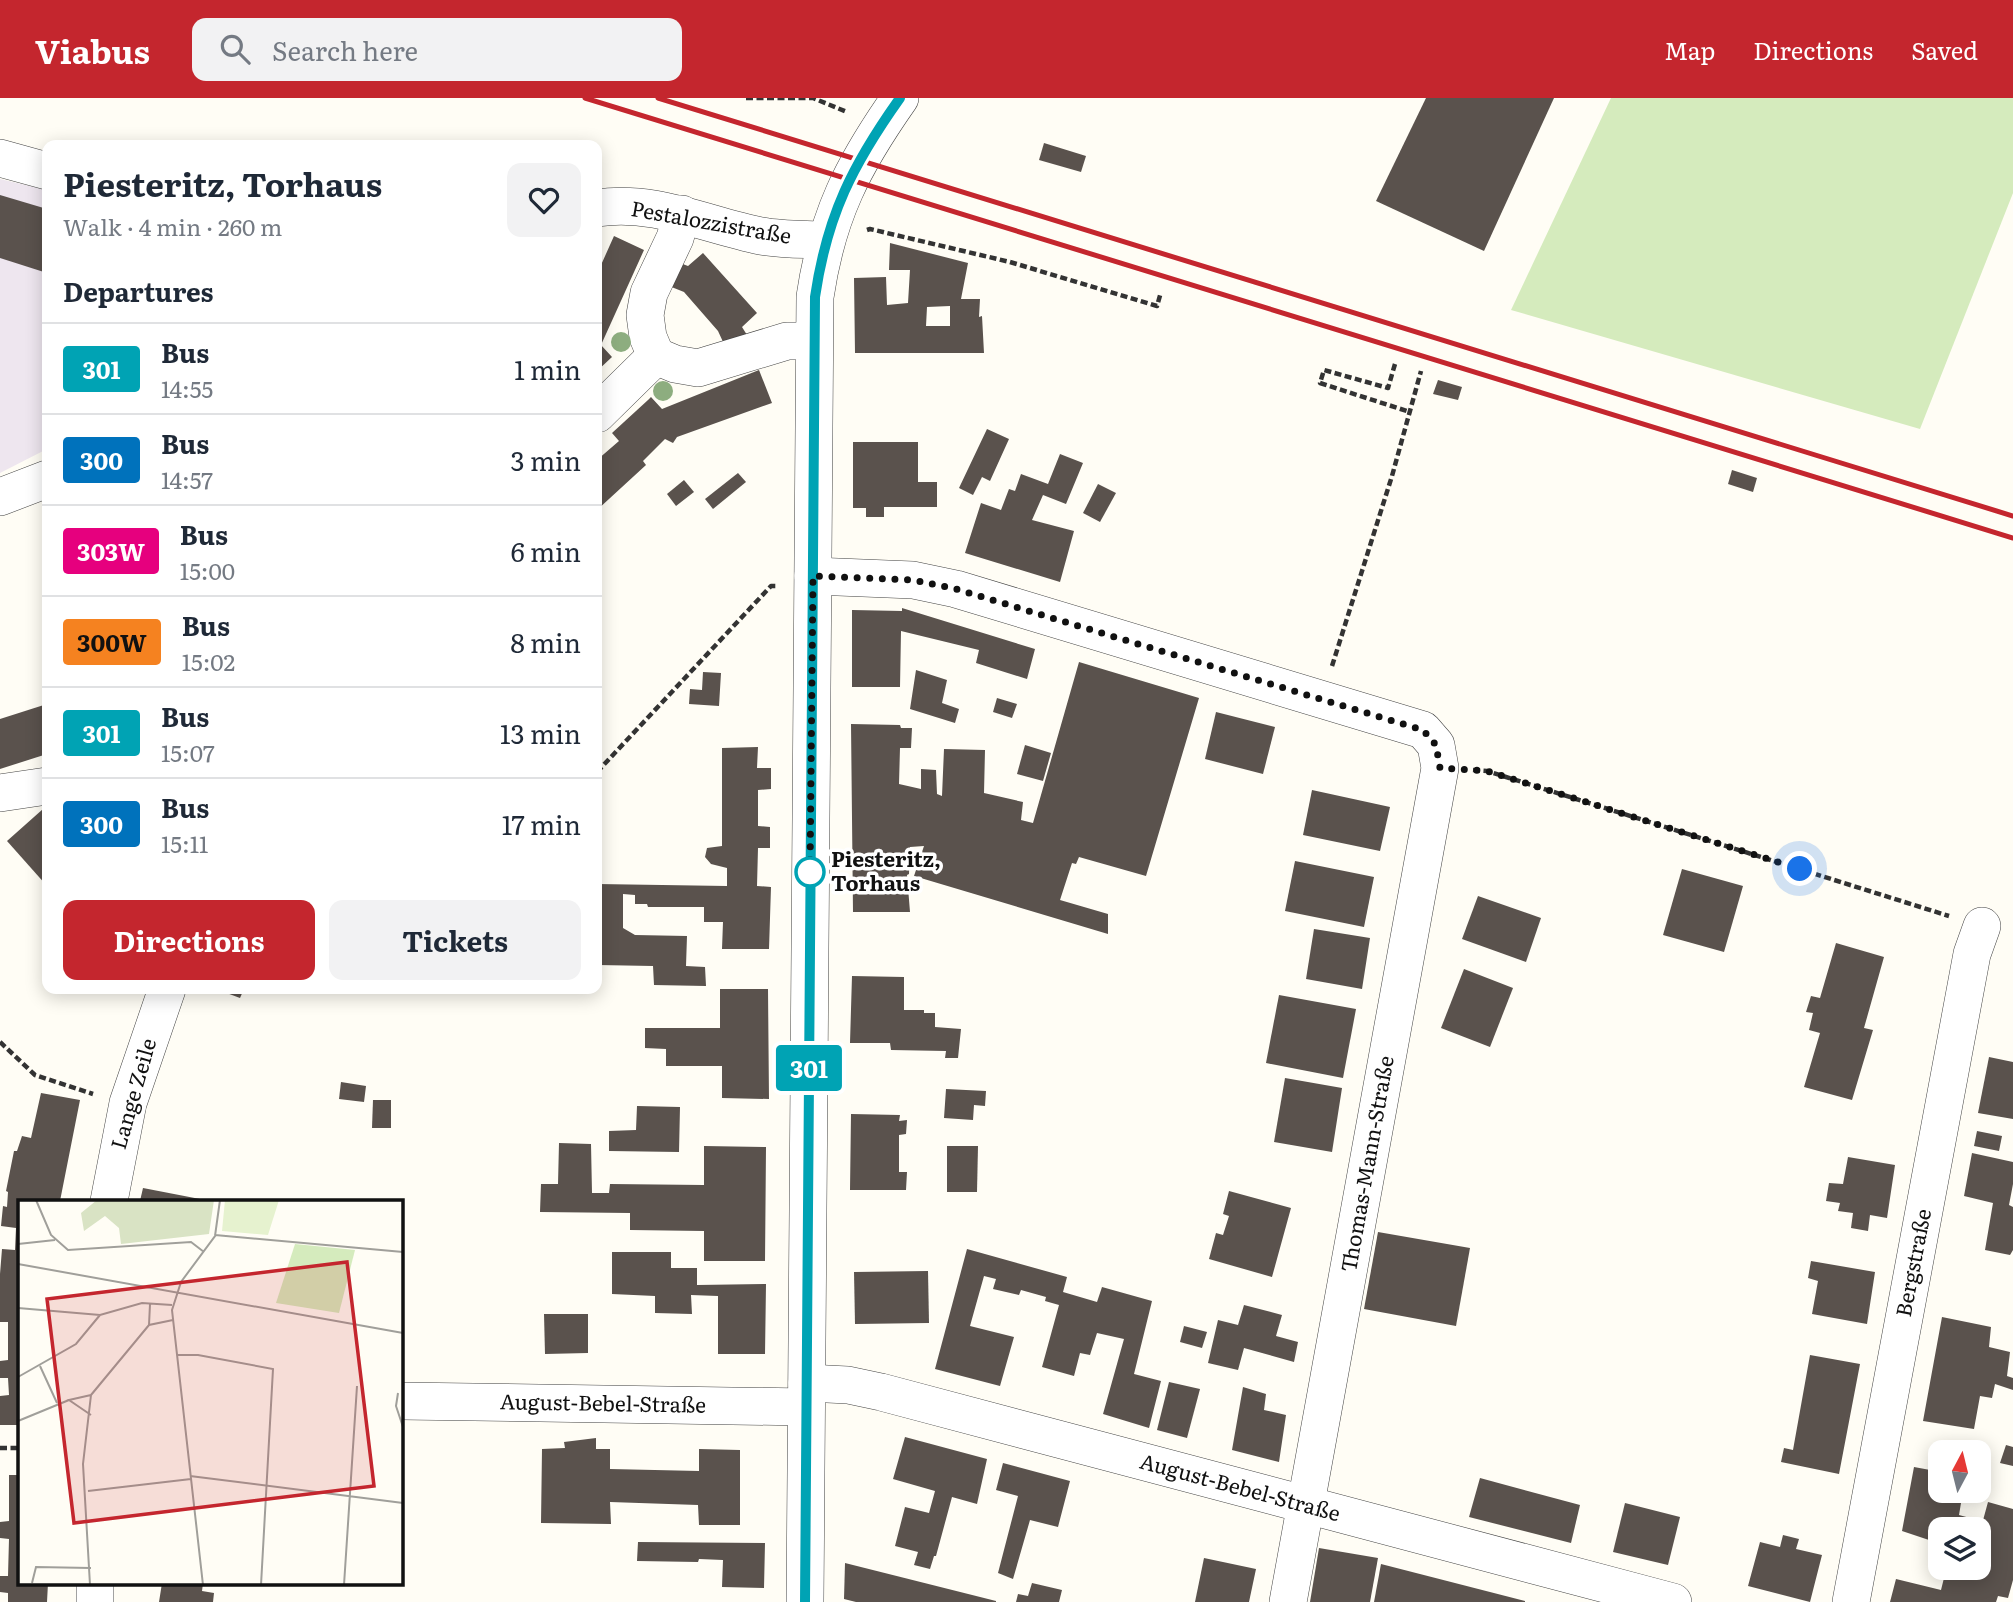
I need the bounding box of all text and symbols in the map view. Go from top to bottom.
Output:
search box [192,18,682,81]
text: Viabus [35,25,150,74]
icon: search [216,30,254,68]
text: Search here [272,30,418,69]
text: Map [1664,32,1715,67]
text: Directions [1753,32,1873,67]
text: Saved [1911,32,1978,67]
text: Piesteritz, Torhaus [63,158,382,207]
button: heart [507,163,581,237]
street label: Pestalozzistraße [629,191,794,250]
text: Walk · 4 min · 260 m [63,209,282,243]
text: Departures [63,271,214,310]
text: Bus [161,332,209,371]
text: 1 min [514,349,581,388]
text: 301 [82,351,121,386]
text: 14:55 [161,371,213,405]
text: Bus [161,423,209,462]
text: 3 min [511,440,581,479]
text: 300 [80,442,123,477]
text: 14:57 [161,462,213,496]
text: Bus [180,514,228,553]
text: 6 min [511,531,581,570]
text: 303W [77,533,145,568]
text: 15:00 [180,553,235,587]
text: Bus [182,605,230,644]
text: 8 min [510,622,581,661]
text: 300W [77,624,147,659]
text: 15:02 [182,644,235,678]
text: Bus [161,696,209,735]
text: 13 min [500,713,581,752]
text: 301 [82,715,121,750]
text: 15:07 [161,735,215,769]
text: Bus [161,787,209,826]
text: 17 min [502,804,581,843]
text: 300 [80,806,123,841]
text: 15:11 [161,826,208,860]
place label: Piesteritz, Torhaus [831,842,941,897]
your location [1782,851,1817,886]
marker: Piesteritz, Torhaus [795,857,825,887]
button: Directions [63,900,315,980]
button: Tickets [329,900,581,980]
street label: Lange Zeile [101,1034,162,1152]
line badge: 301 [769,1045,849,1091]
text: 301 [790,1050,828,1085]
street label: Thomas-Mann-Straße [1331,1053,1400,1274]
inset map [18,1200,402,1584]
street label: Bergstraße [1886,1206,1937,1319]
street label: August-Bebel-Straße [500,1384,706,1419]
north arrow [1928,1440,1992,1503]
map controls [1928,1440,1991,1580]
street label: August-Bebel-Straße [1137,1444,1344,1527]
button: layers [1928,1517,1991,1580]

